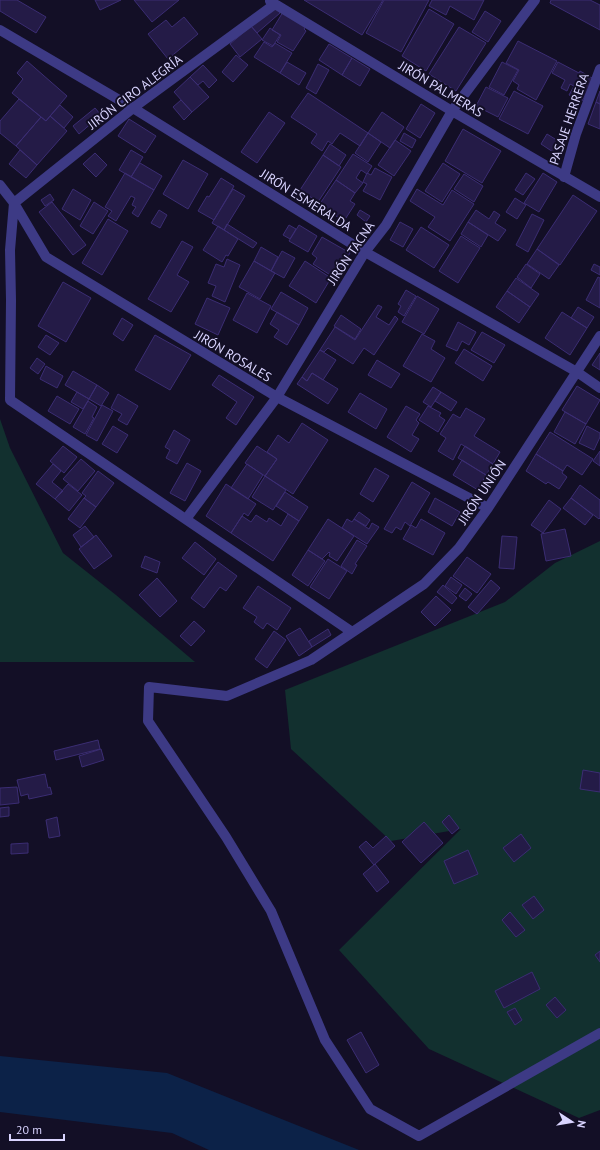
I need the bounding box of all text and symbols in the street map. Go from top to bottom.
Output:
street label: JIRÓN CIRO ALEGRÍA [83,51,186,134]
street label: JIRÓN PALMERAS [395,57,487,121]
street label: PASAJE HERRERA [545,71,593,167]
street label: JIRÓN ESMERALDA [256,165,355,235]
street label: JIRÓN TACNA [323,218,379,289]
street label: JIRÓN ROSALES [190,326,275,386]
street label: JIRÓN UNIÓN [454,456,510,528]
north arrow [552,1102,592,1142]
scale bar [10,1116,64,1142]
text: N [574,1119,589,1129]
text: 20 m [16,1122,42,1137]

